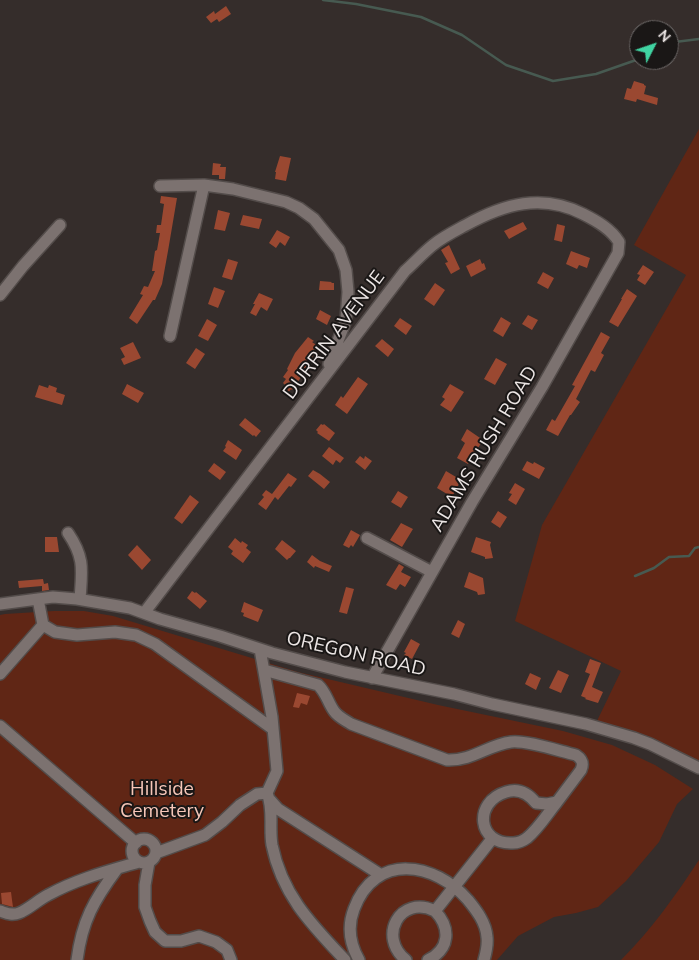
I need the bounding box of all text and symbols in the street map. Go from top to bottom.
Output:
north arrow [629,20,679,70]
text: N [654,26,675,46]
street label: DURRIN AVENUE [278,266,390,404]
street label: ADAMS RUSH ROAD [426,362,542,536]
street label: OREGON ROAD [284,627,428,681]
park label: Hillside Cemetery [120,778,204,822]

